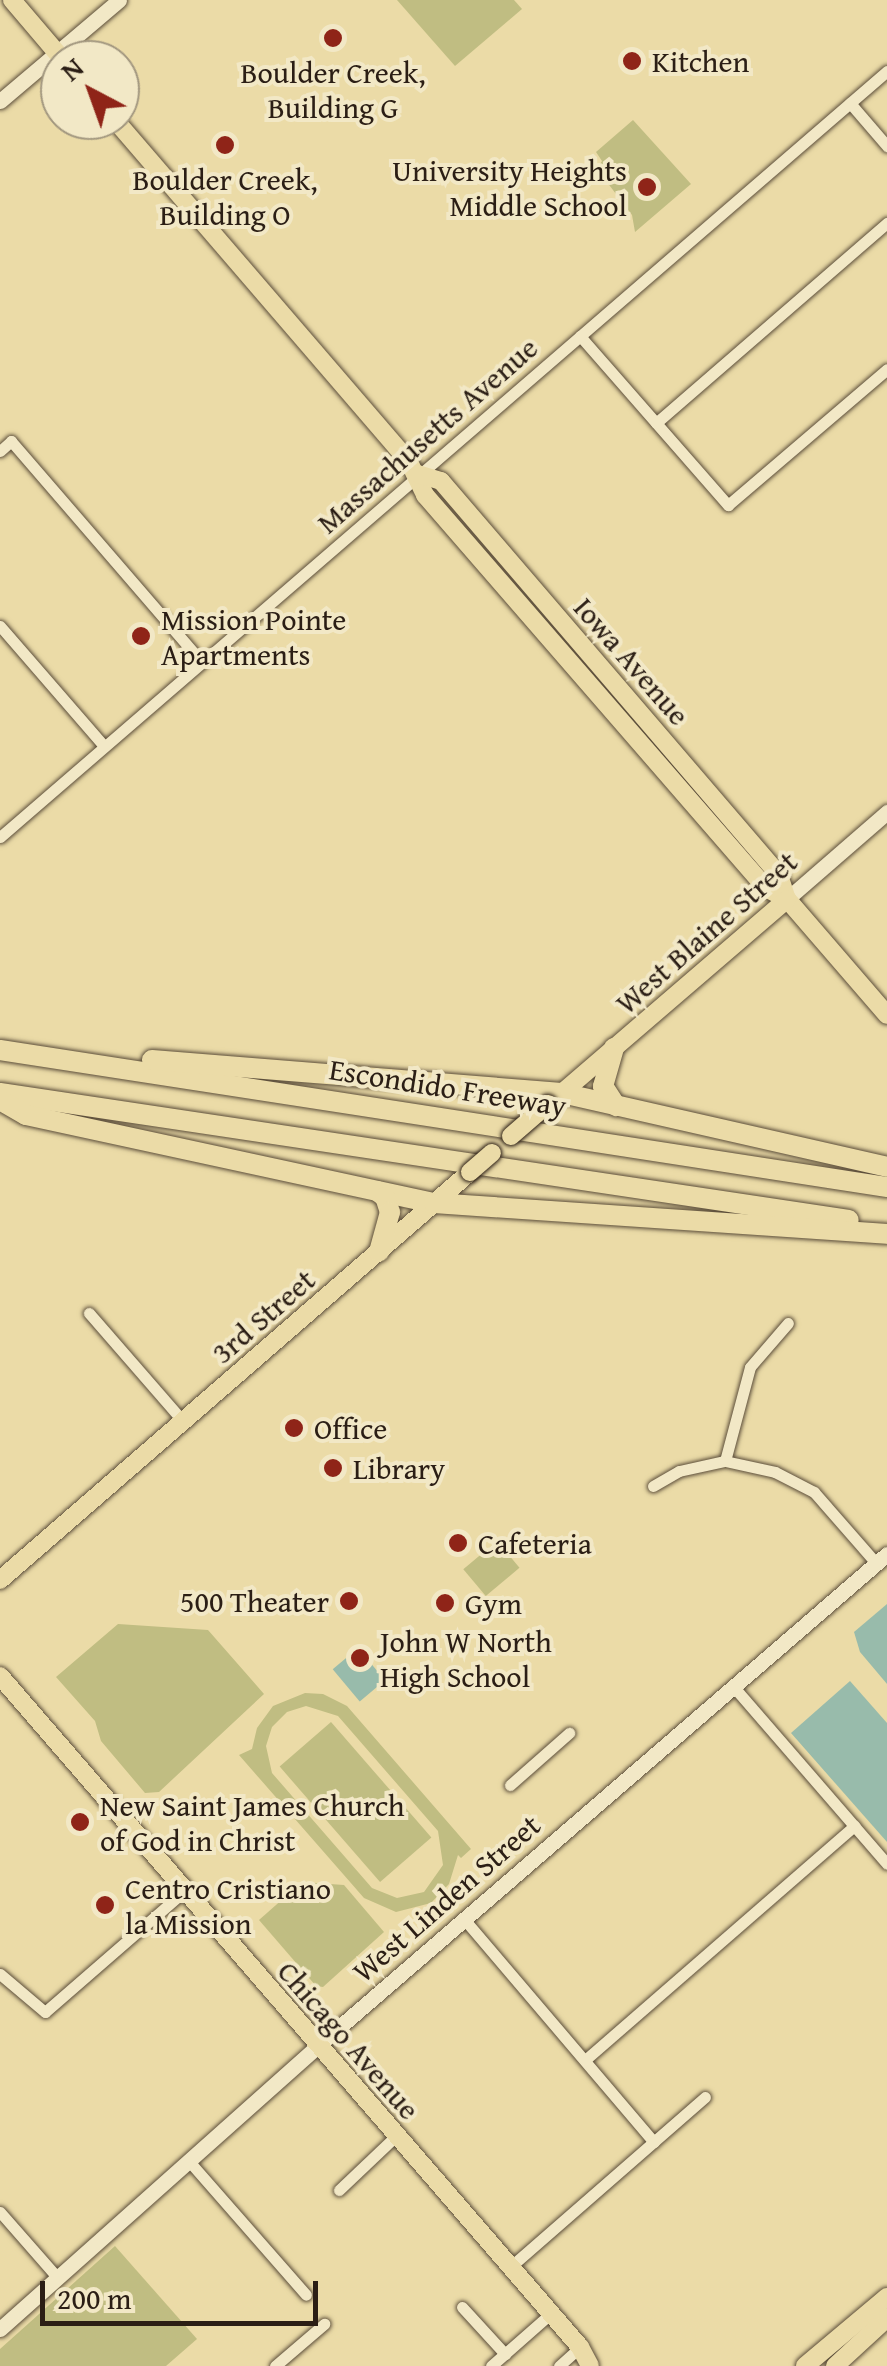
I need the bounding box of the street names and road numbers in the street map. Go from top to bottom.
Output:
street label: Massachusetts Avenue [309,329,545,541]
street label: Iowa Avenue [567,590,697,732]
street label: West Blaine Street [608,843,804,1021]
street label: Escondido Freeway [327,1050,569,1124]
street label: 3rd Street [204,1261,322,1371]
street label: West Linden Street [345,1807,547,1989]
street label: Chicago Avenue [270,1953,428,2127]

